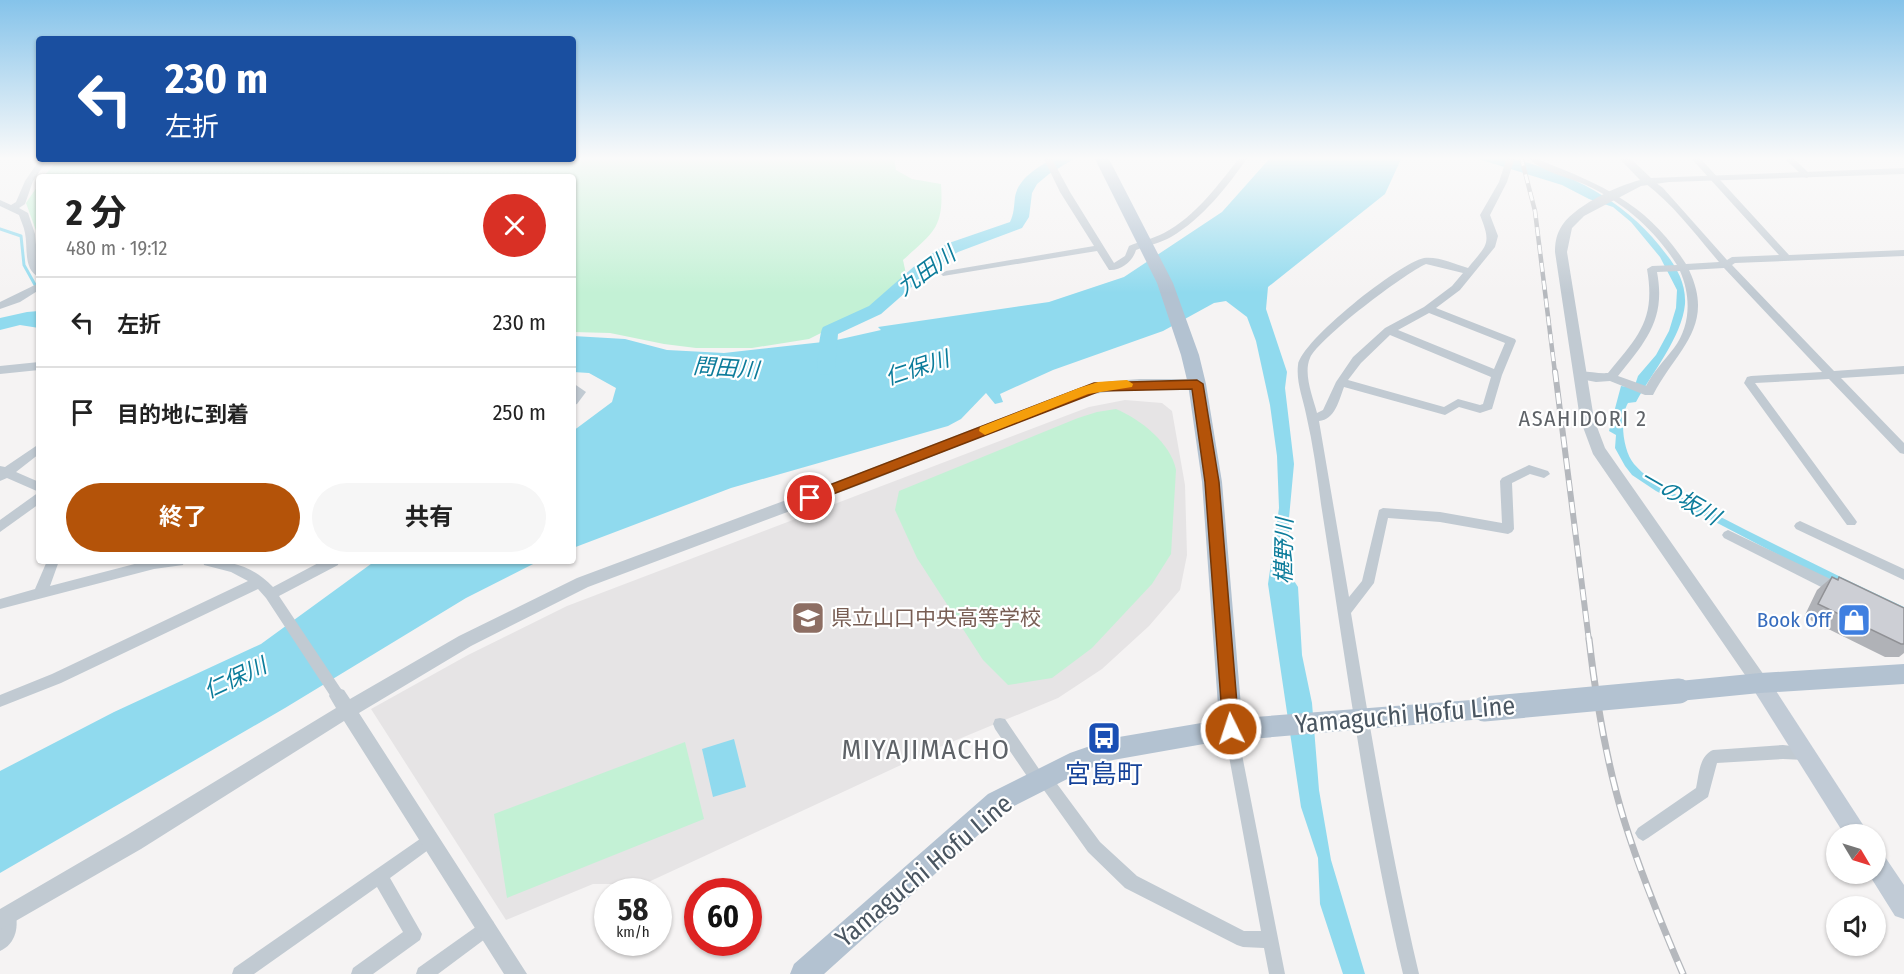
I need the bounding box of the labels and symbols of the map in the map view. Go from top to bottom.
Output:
water label: 九田川 [891,240,962,301]
water label: 仁保川 [881,344,954,391]
water label: 問田川 [692,352,762,384]
district label: ASAHIDORI 2 [1519,405,1647,432]
water label: 一の坂川 [1635,463,1727,532]
pin [784,472,835,523]
water label: 椹野川 [1270,516,1298,584]
school or university icon: 県立山口中央高等学校 [790,600,826,636]
shop icon: Book Off [1836,602,1872,638]
place label: 県立山口中央高等学校 [831,605,1041,631]
place label: Book Off [1757,607,1833,633]
water label: 仁保川 [199,651,272,704]
street label: Yamaguchi Hofu Line [1294,690,1516,740]
position arrow [1199,697,1263,761]
bus stop icon: 宮島町 [1086,720,1122,756]
district label: MIYAJIMACHO [841,733,1011,766]
place label: 宮島町 [1065,759,1143,790]
street label: Yamaguchi Hofu Line [829,788,1019,954]
north arrow [1826,824,1886,884]
speed limit sign: 60 [684,878,762,956]

